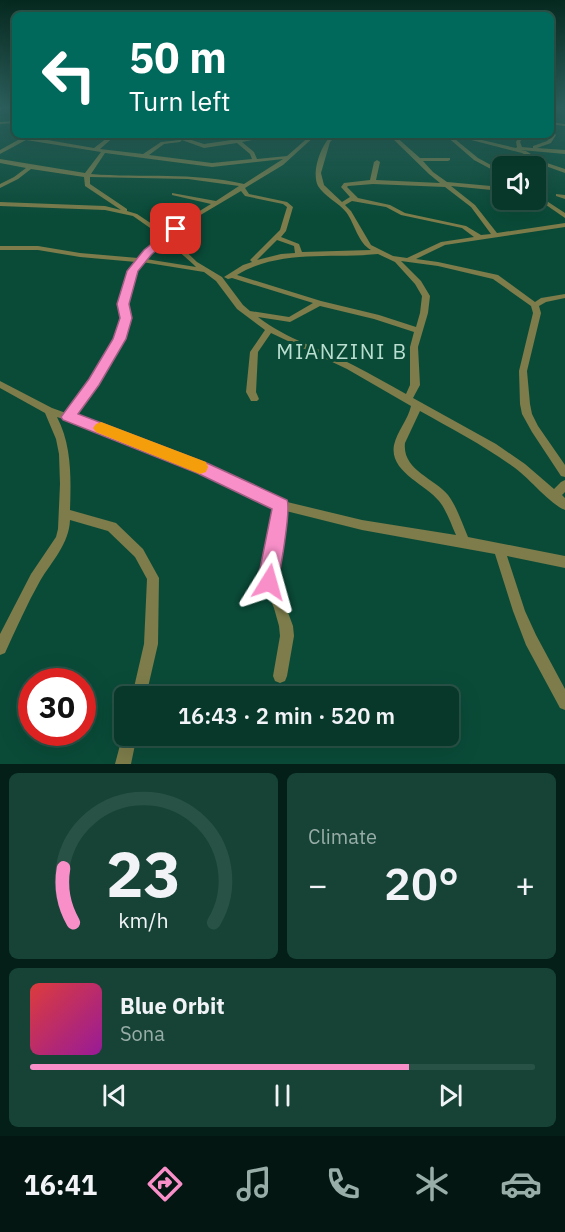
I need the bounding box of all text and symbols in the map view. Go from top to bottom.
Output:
text: 50 m [129,30,227,85]
icon: left [30,36,108,114]
text: Turn left [129,83,230,118]
map controls [492,156,546,210]
button: sound [492,156,546,210]
pin [150,203,201,254]
icon: arrive [159,212,192,245]
district label: MIANZINI B [276,337,408,365]
position arrow [237,550,301,614]
speed limit sign: 30 [18,668,96,746]
text: 16:43 · 2 min · 520 m [178,701,395,730]
text: Climate [308,823,377,850]
text: 23 [106,833,181,914]
text: 20° [384,854,459,912]
text: − [308,863,328,906]
text: + [515,863,535,906]
text: km/h [118,906,169,934]
text: Blue Orbit [120,991,225,1020]
text: Sona [120,1020,165,1047]
icon: previous [98,1079,131,1112]
icon: pause [266,1079,299,1112]
icon: next [434,1079,467,1112]
icon: directions [144,1163,186,1205]
icon: music [233,1163,275,1205]
icon: phone [322,1163,364,1205]
icon: climate [411,1163,453,1205]
icon: car [500,1163,542,1205]
text: 16:41 [23,1167,97,1202]

